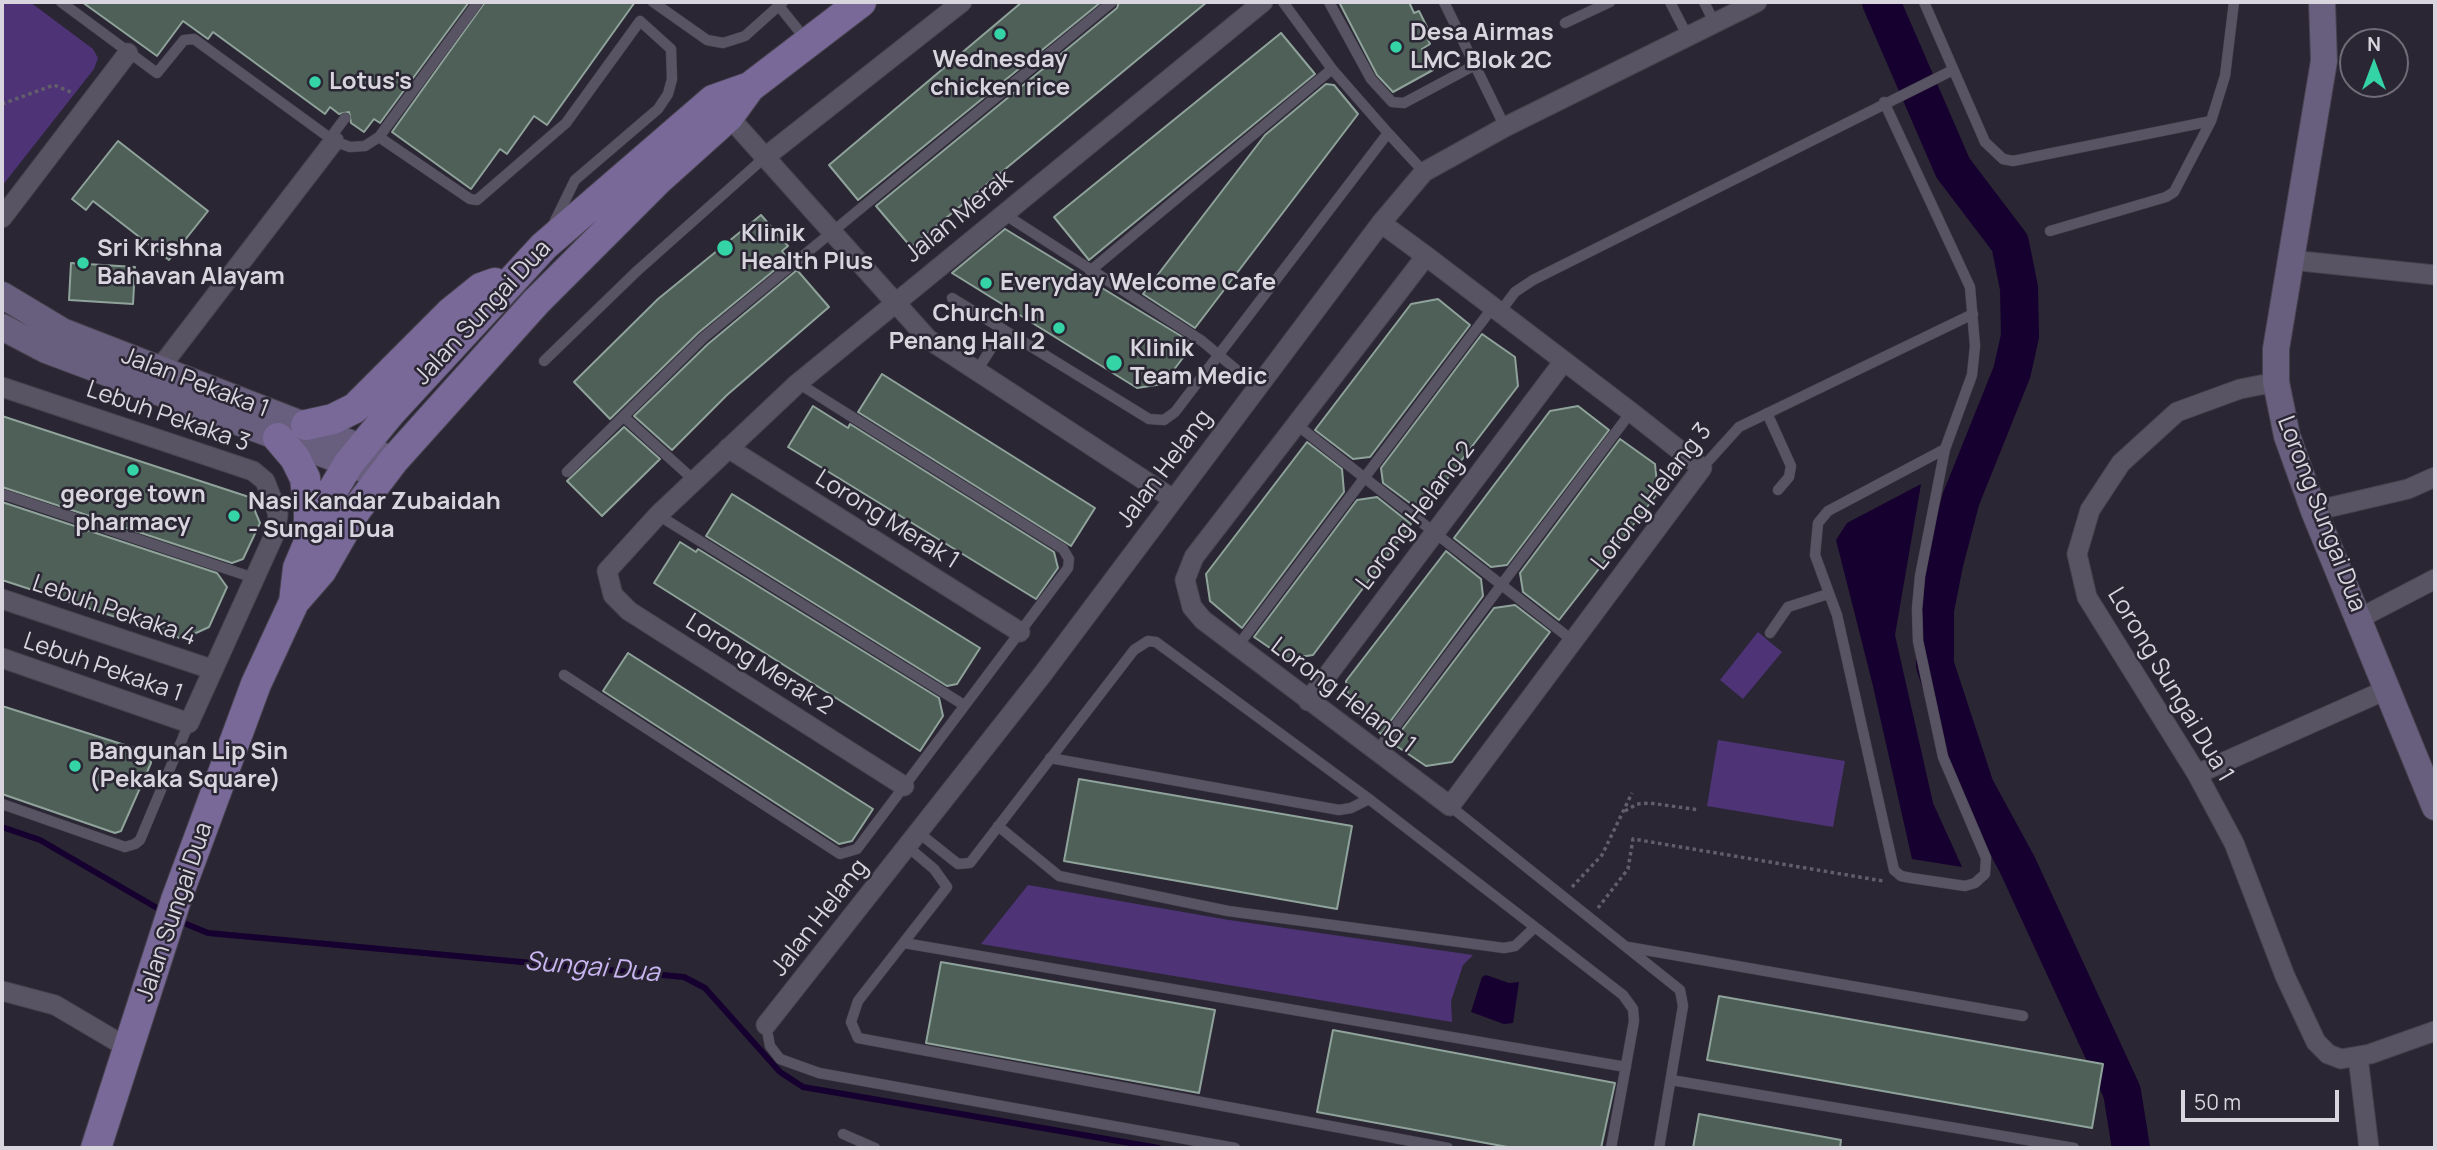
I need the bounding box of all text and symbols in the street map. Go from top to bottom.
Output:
place label: Desa Airmas LMC Blok 2C [1410,19,1554,75]
marker: Wednesday chicken rice [992,26,1008,42]
north arrow [2339,28,2409,98]
text: N [2367,31,2381,57]
marker: Desa Airmas LMC Blok 2C [1388,39,1404,55]
place label: Wednesday chicken rice [930,46,1070,102]
place label: Lotus's [329,68,412,96]
marker: Lotus's [307,74,323,90]
street label: Jalan Merak [899,165,1019,269]
place label: Klinik Health Plus [741,220,873,276]
place label: Sri Krishna Bahavan Alayam [97,235,285,291]
street label: Jalan Sungai Dua [409,235,557,391]
marker: Klinik Health Plus [715,238,735,258]
marker: Sri Krishna Bahavan Alayam [75,255,91,271]
place label: Everyday Welcome Cafe [1000,269,1276,297]
marker: Everyday Welcome Cafe [978,275,994,291]
place label: Church In Penang Hall 2 [889,300,1045,356]
marker: Church In Penang Hall 2 [1051,320,1067,336]
place label: Klinik Team Medic [1130,335,1267,391]
street label: Jalan Pekaka 1 [117,342,273,424]
marker: Klinik Team Medic [1104,353,1124,373]
street label: Lebuh Pekaka 3 [83,376,253,458]
street label: Jalan Helang [1111,404,1219,534]
street label: Lorong Sungai Dua [2270,412,2372,616]
street label: Lorong Helang 3 [1586,418,1718,576]
street label: Lorong Helang 2 [1351,436,1481,596]
marker: george town pharmacy [125,462,141,478]
street label: Lorong Merak 1 [810,464,964,576]
place label: george town pharmacy [60,481,206,537]
place label: Nasi Kandar Zubaidah - Sungai Dua [248,488,501,544]
marker: Nasi Kandar Zubaidah - Sungai Dua [226,508,242,524]
street label: Lebuh Pekaka 4 [28,569,200,653]
street label: Lorong Sungai Dua 1 [2101,583,2239,787]
street label: Lorong Merak 2 [680,608,838,722]
street label: Lebuh Pekaka 1 [19,627,187,709]
street label: Lorong Helang 1 [1265,632,1421,760]
place label: Bangunan Lip Sin (Pekaka Square) [89,738,288,794]
marker: Bangunan Lip Sin (Pekaka Square) [67,758,83,774]
street label: Jalan Sungai Dua [131,819,219,1005]
street label: Jalan Helang [765,854,875,982]
water label: Sungai Dua [523,947,661,989]
scale bar [2185,1076,2342,1120]
text: 50 m [2194,1088,2241,1116]

